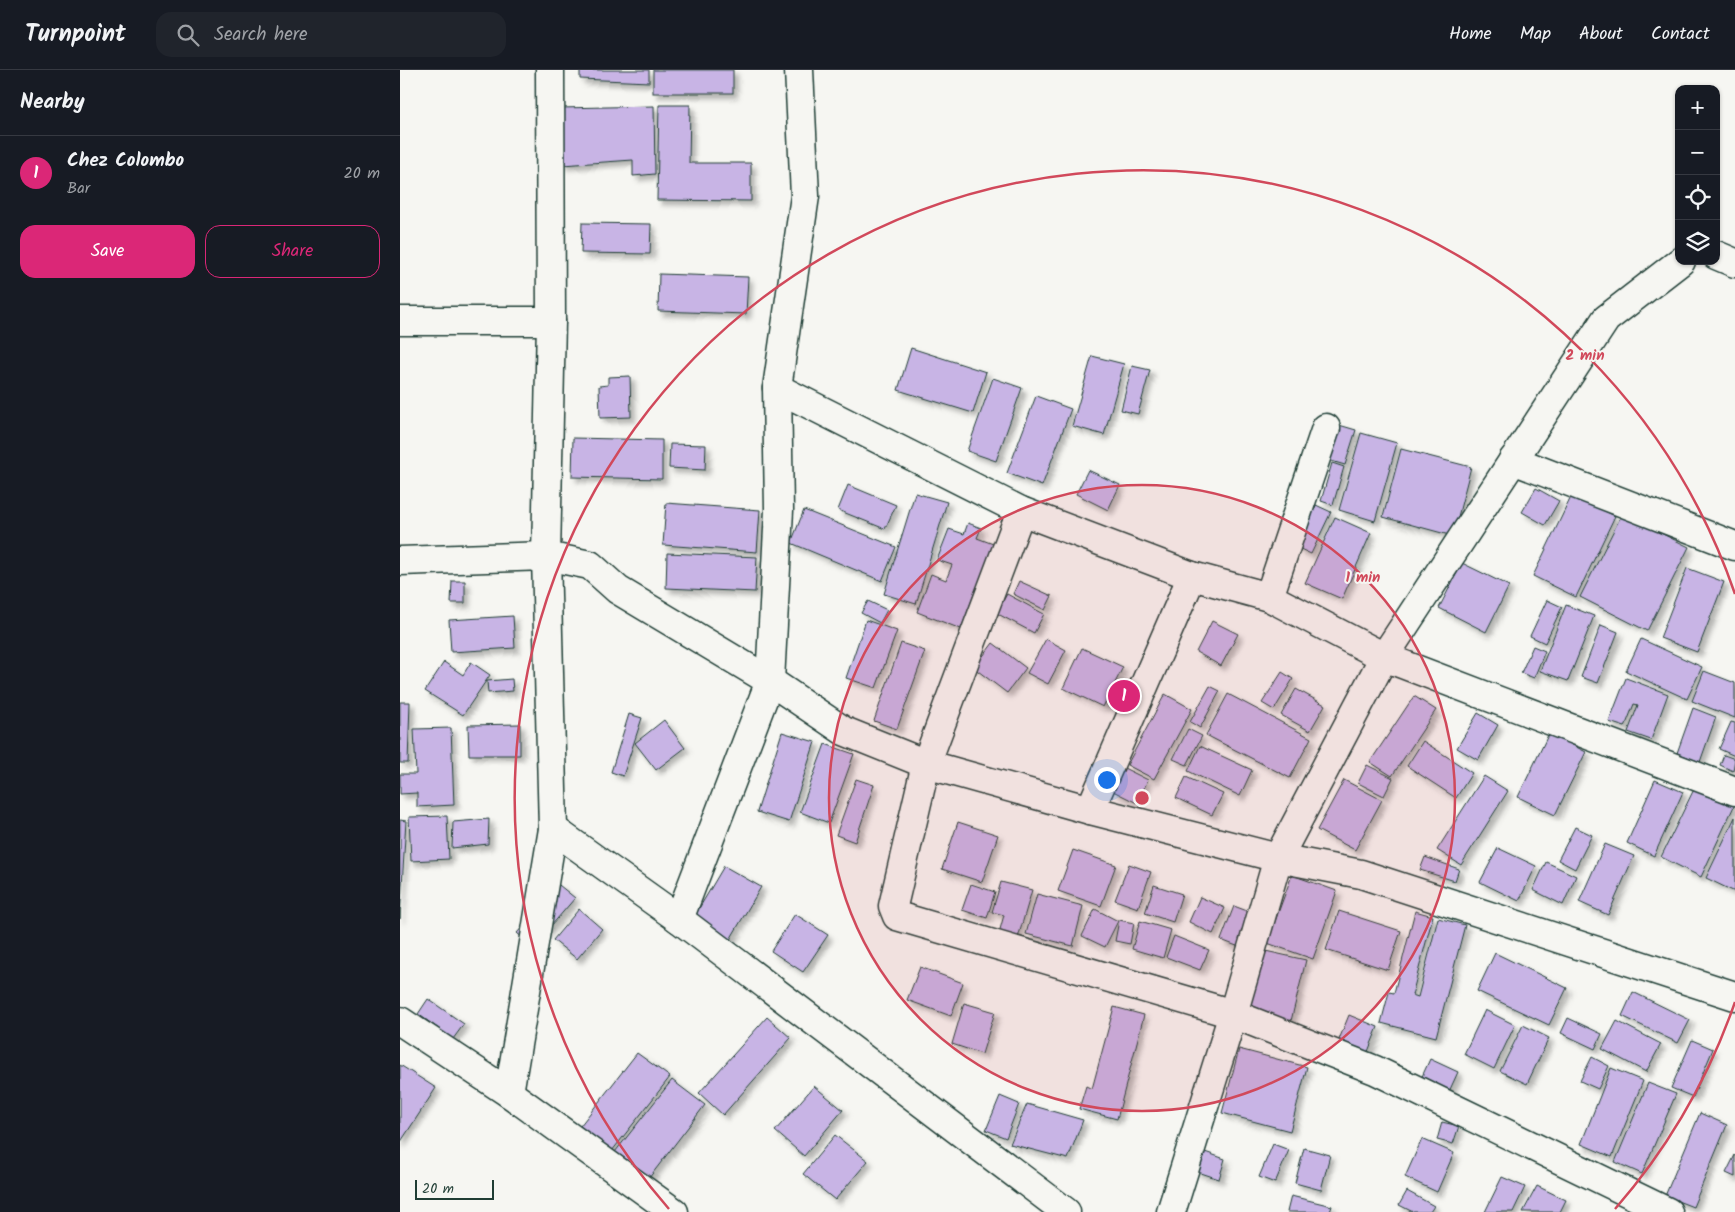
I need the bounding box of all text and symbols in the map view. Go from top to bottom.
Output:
search box [156,12,506,57]
text: Turnpoint [25,15,126,54]
text: Search here [214,20,308,50]
text: Home [1449,20,1492,49]
text: Map [1520,20,1551,49]
text: About [1579,20,1623,49]
text: Contact [1651,20,1710,49]
icon: search [174,21,202,49]
map controls [1675,85,1720,265]
button: + [1675,85,1720,130]
text: Nearby [20,86,85,119]
button: − [1675,130,1720,175]
text: Chez Colombo [67,146,184,176]
text: 1 [34,161,38,186]
text: 20 m [344,161,380,186]
button: locate [1675,175,1720,220]
text: Bar [67,176,90,201]
button: layers [1675,220,1720,265]
button: Save [20,225,195,278]
button: Share [205,225,380,278]
text: 2 min [1565,344,1605,368]
text: 1 min [1346,566,1380,590]
pin: 1 [1108,677,1140,715]
your location [1094,767,1120,793]
centre of rings [1133,789,1151,807]
scale bar [415,1177,494,1200]
text: 20 m [422,1178,454,1200]

